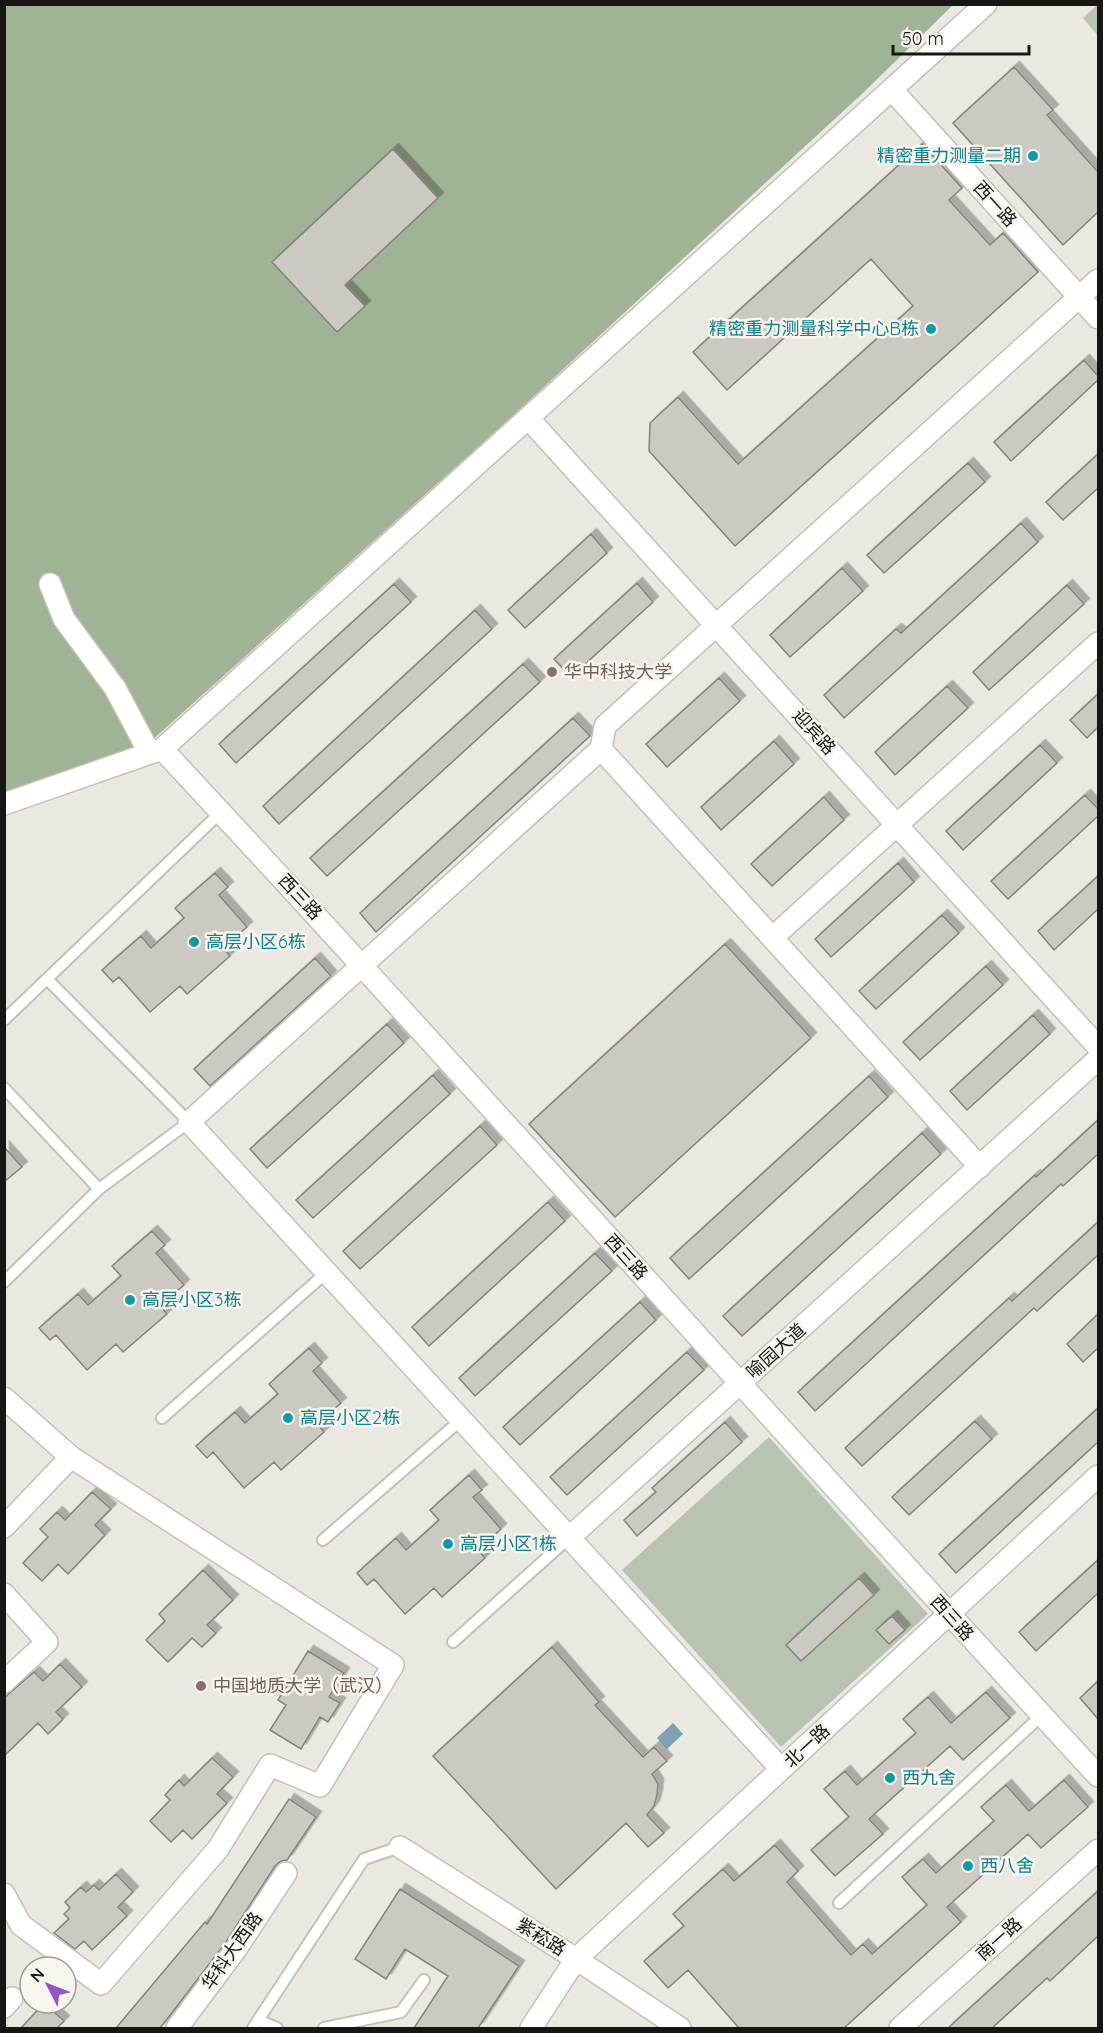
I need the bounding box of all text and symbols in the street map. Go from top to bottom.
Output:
scale bar [893,18,1030,56]
text: 50 m [902,27,944,50]
place label: 精密重力测量二期 [877,144,1021,167]
marker: 精密重力测量二期 [1026,149,1040,163]
street label: 西一路 [969,176,1022,231]
place label: 精密重力测量科学中心B栋 [709,317,919,340]
marker: 精密重力测量科学中心B栋 [924,322,938,336]
place label: 华中科技大学 [564,660,672,683]
marker: 华中科技大学 [545,665,559,679]
street label: 迎宾路 [788,704,841,759]
street label: 西三路 [274,869,327,924]
place label: 高层小区6栋 [206,930,306,953]
marker: 高层小区6栋 [187,935,201,949]
street label: 西三路 [600,1229,653,1284]
place label: 高层小区3栋 [142,1288,241,1311]
marker: 高层小区3栋 [123,1293,137,1307]
street label: 喻园大道 [741,1318,810,1383]
place label: 高层小区2栋 [300,1406,400,1429]
marker: 高层小区2栋 [281,1411,295,1425]
place label: 高层小区1栋 [460,1532,557,1555]
marker: 高层小区1栋 [441,1537,455,1551]
street label: 西三路 [926,1590,979,1645]
place label: 中国地质大学（武汉） [213,1674,393,1697]
marker: 中国地质大学（武汉） [194,1679,208,1693]
street label: 北一路 [779,1719,834,1772]
place label: 西九舍 [902,1766,956,1789]
marker: 西九舍 [883,1771,897,1785]
place label: 西八舍 [980,1854,1034,1877]
marker: 西八舍 [961,1859,975,1873]
street label: 华科大西路 [196,1907,267,1994]
street label: 南一路 [971,1912,1026,1965]
street label: 紫菘路 [512,1913,570,1961]
north arrow [18,1955,78,2015]
text: N [25,1964,48,1986]

